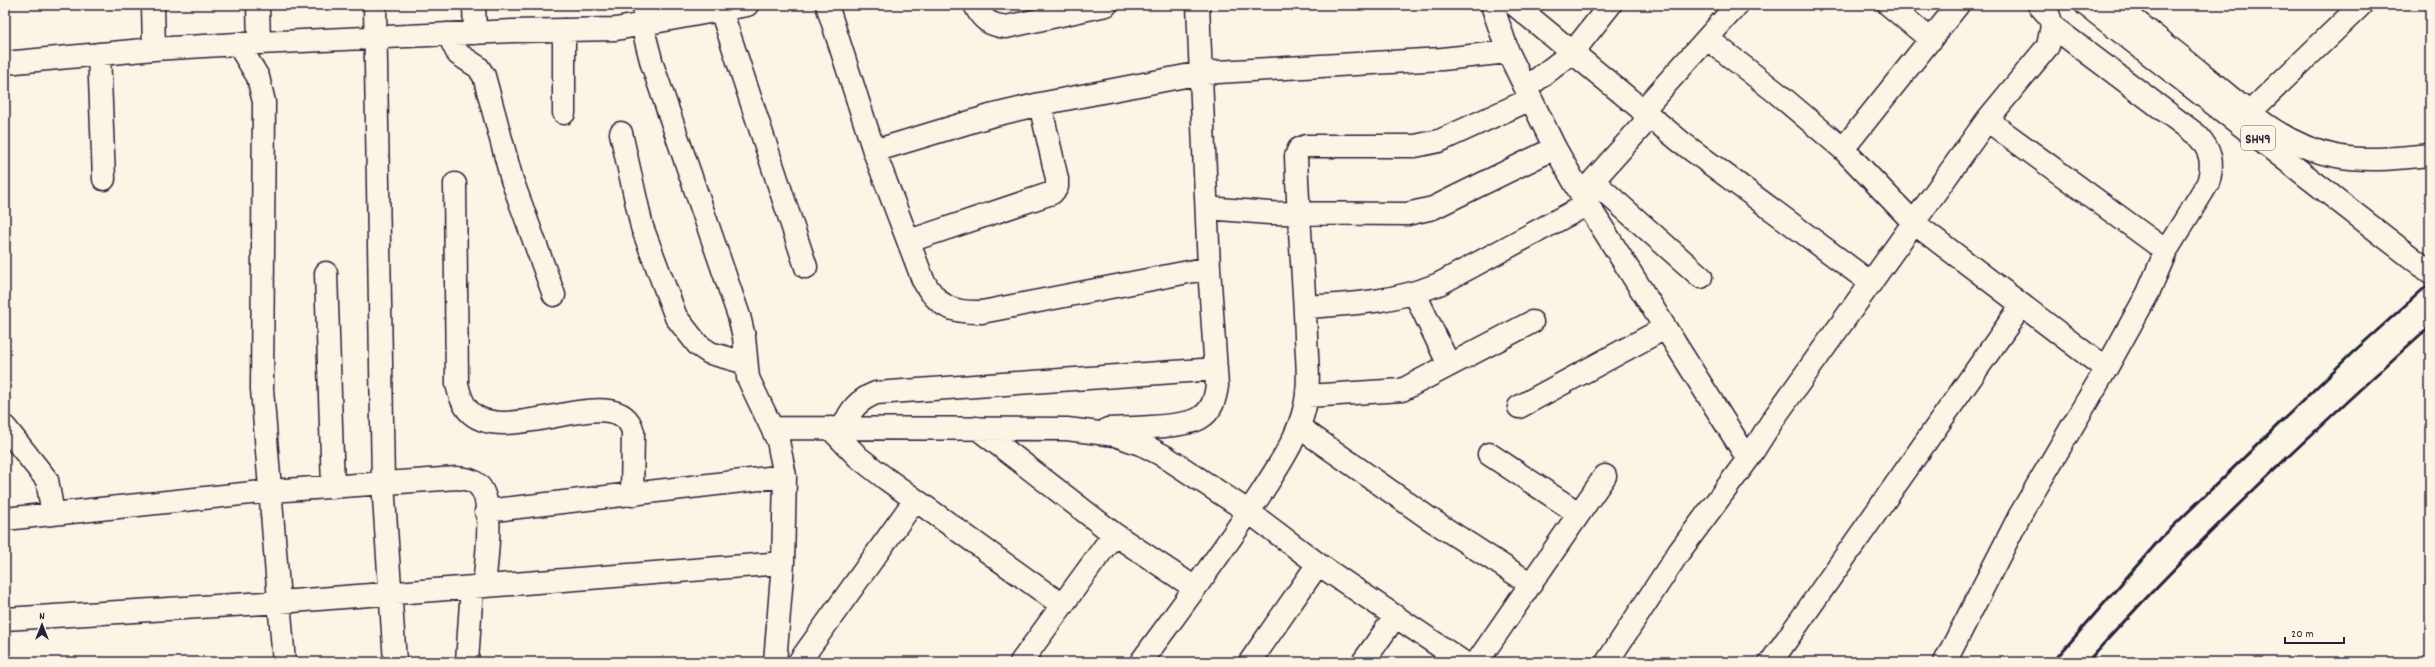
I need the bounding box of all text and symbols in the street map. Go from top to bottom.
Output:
road number: SH49 [2241,126,2275,150]
north arrow [22,605,62,645]
text: N [39,609,45,625]
scale bar [2285,619,2344,645]
text: 20 m [2291,626,2314,643]

